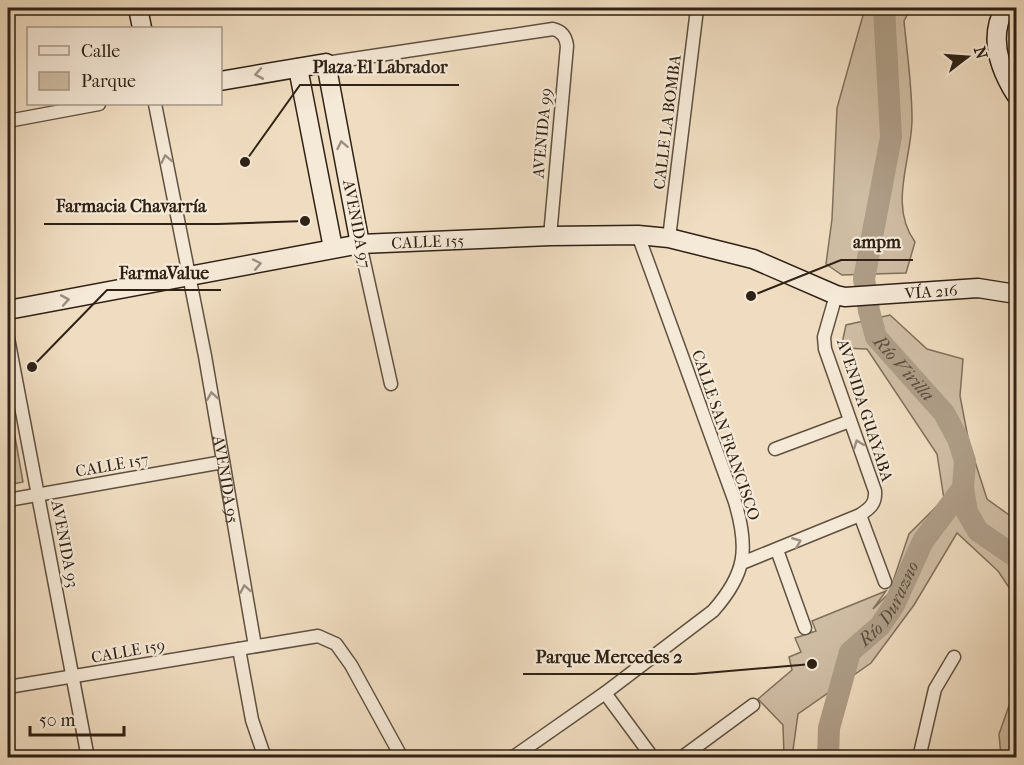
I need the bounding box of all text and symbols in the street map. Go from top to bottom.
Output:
legend [27,27,222,105]
north arrow [937,27,997,87]
text: Calle [81,41,120,62]
text: N [970,44,992,62]
callout: Plaza El Labrador [300,49,459,85]
street label: CALLE LA BOMBA [649,53,685,190]
text: Plaza El Labrador [312,57,448,78]
one-way arrow [255,68,264,80]
text: Parque [81,71,136,92]
street label: AVENIDA 99 [529,87,555,180]
one-way arrow [336,140,349,150]
one-way arrow [160,154,173,164]
street label: AVENIDA 97 [339,177,375,270]
callout: Farmacia Chavarría [44,188,218,224]
text: Farmacia Chavarría [55,196,207,217]
callout: ampm [841,224,913,260]
street label: CALLE 155 [391,230,465,252]
text: ampm [853,232,902,253]
callout: FarmaValue [107,254,221,290]
one-way arrow [251,258,261,271]
text: FarmaValue [118,263,209,284]
street label: VÍA 216 [903,280,959,303]
one-way arrow [60,294,70,307]
water label: Río Virilla [869,331,939,405]
street label: AVENIDA GUAYABA [833,335,897,484]
street label: CALLE SAN FRANCISCO [688,347,764,523]
one-way arrow [206,392,219,402]
street label: AVENIDA 95 [209,433,243,525]
one-way arrow [852,439,865,450]
street label: CALLE 157 [74,449,150,481]
street label: AVENIDA 93 [47,498,83,589]
one-way arrow [791,537,802,549]
water label: Río Durazno [853,558,923,651]
one-way arrow [239,584,251,593]
street label: CALLE 159 [90,635,166,667]
callout: Parque Mercedes 2 [523,638,694,674]
text: Parque Mercedes 2 [536,647,682,668]
scale bar [30,699,124,737]
text: 50 m [39,710,76,731]

